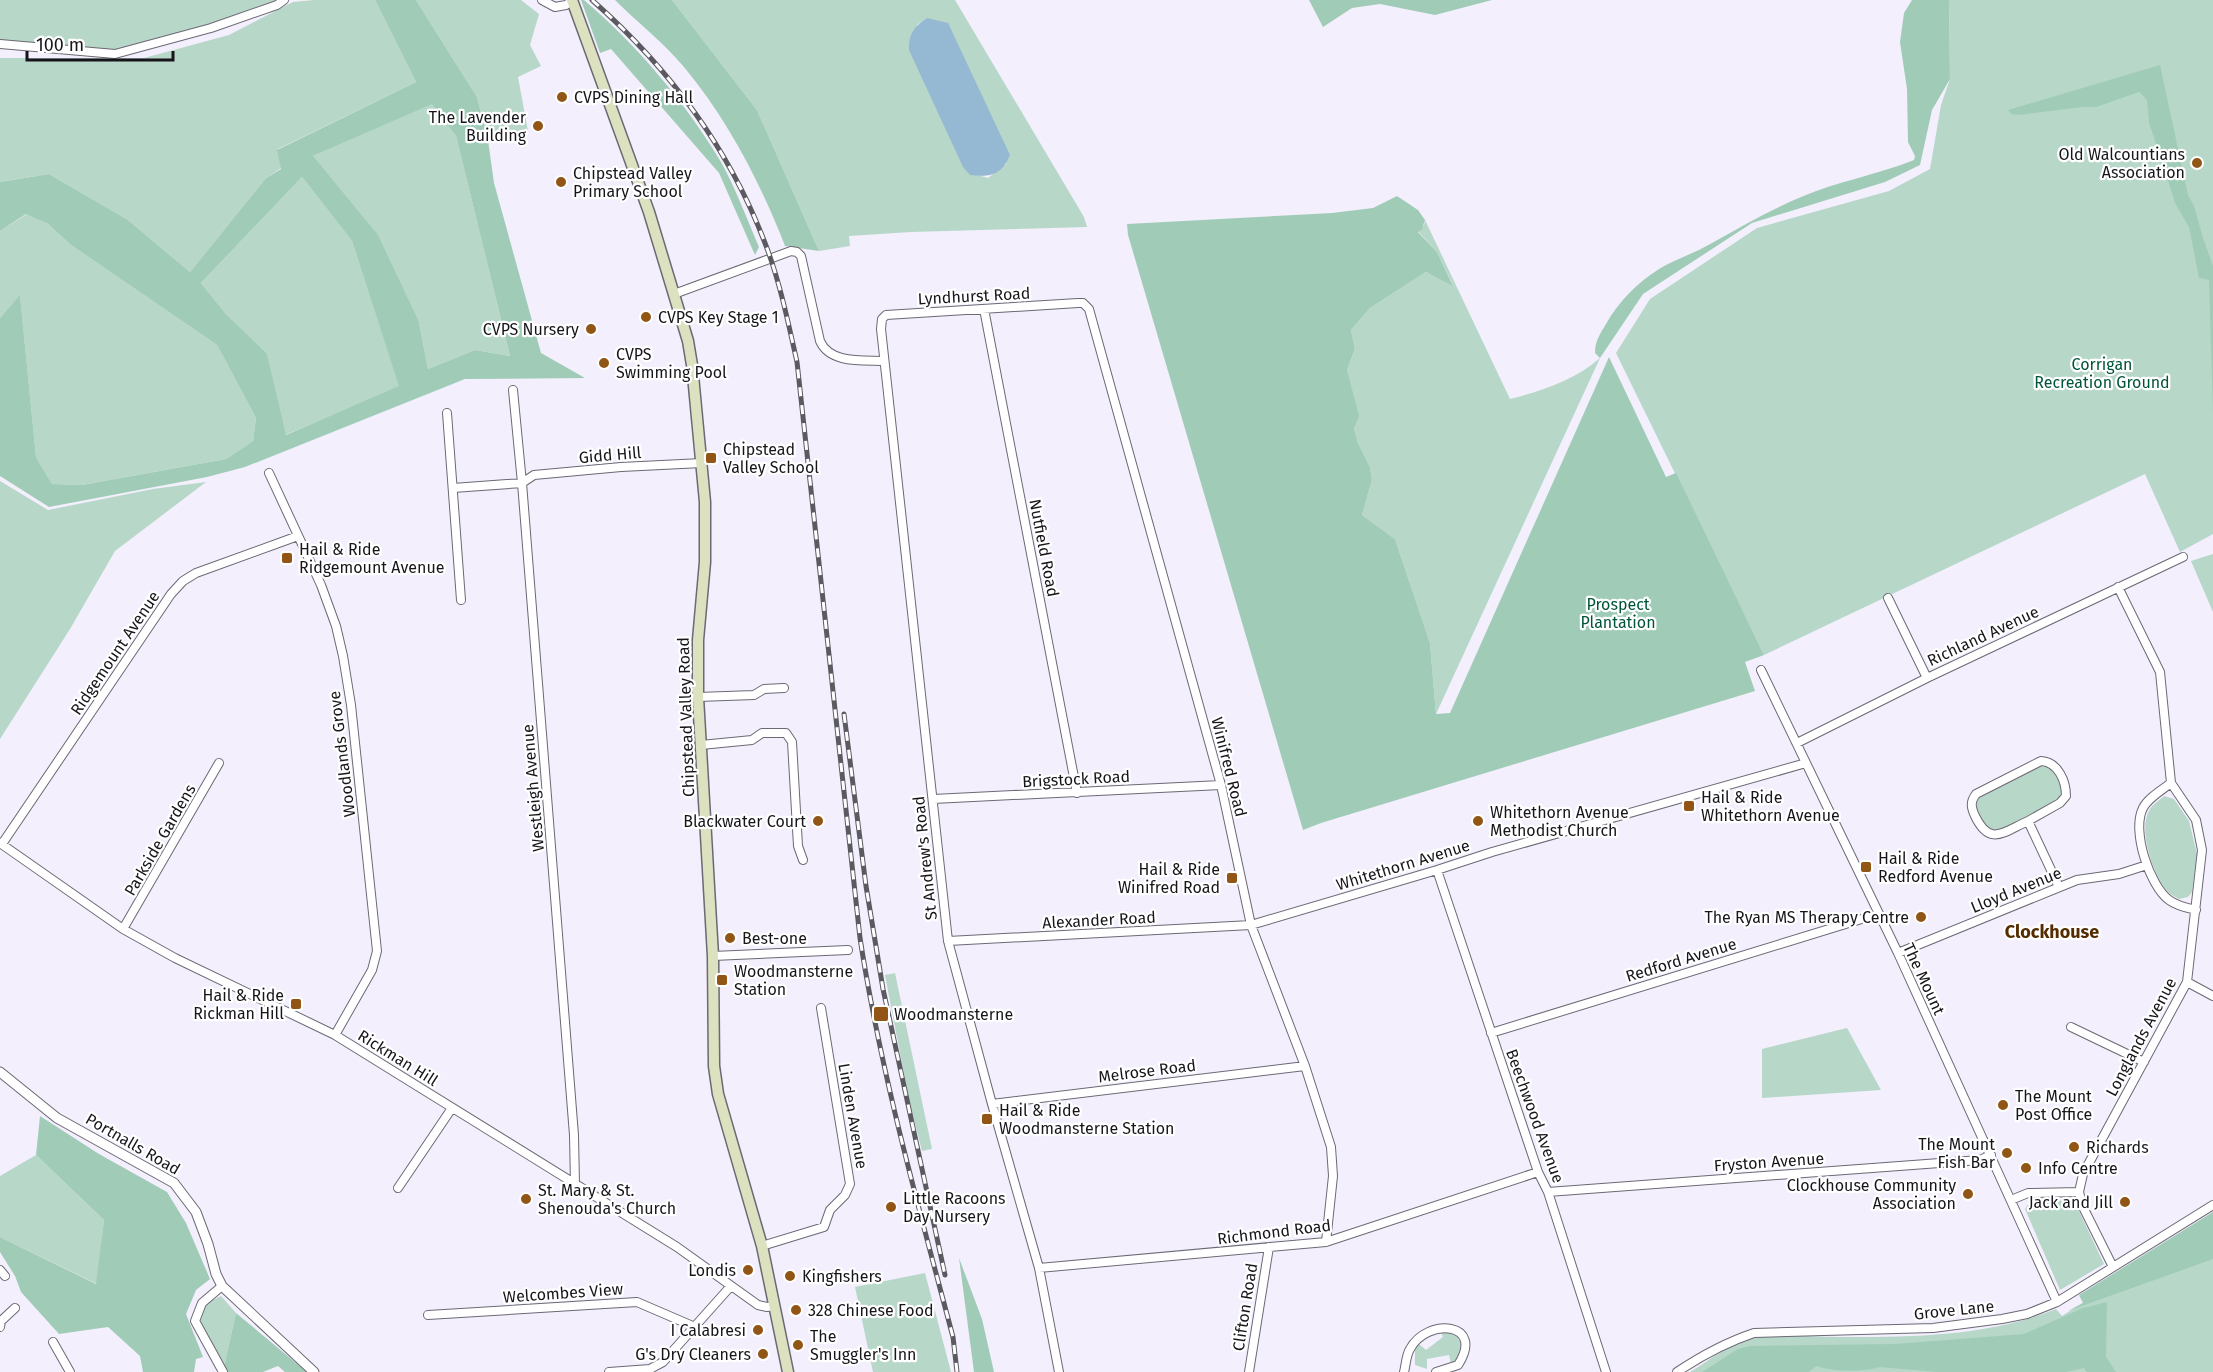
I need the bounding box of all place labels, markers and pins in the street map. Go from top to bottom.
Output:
place label: CVPS Dining Hall [574,88,694,107]
marker: CVPS Dining Hall [555,90,569,104]
place label: The Lavender Building [429,108,527,145]
marker: The Lavender Building [531,119,545,133]
place label: Old Walcountians Association [2058,145,2185,182]
marker: Old Walcountians Association [2190,156,2204,170]
place label: Chipstead Valley Primary School [573,164,692,201]
marker: Chipstead Valley Primary School [554,175,568,189]
place label: CVPS Key Stage 1 [658,308,779,327]
marker: CVPS Key Stage 1 [639,310,653,324]
place label: CVPS Nursery [483,320,579,339]
marker: CVPS Nursery [584,322,598,336]
place label: CVPS Swimming Pool [616,345,727,382]
marker: CVPS Swimming Pool [597,356,611,370]
place label: Chipstead Valley School [723,440,819,477]
marker: Chipstead Valley School [704,451,718,465]
place label: Hail & Ride Ridgemount Avenue [299,540,444,577]
marker: Hail & Ride Ridgemount Avenue [280,551,294,565]
place label: Hail & Ride Whitethorn Avenue [1701,788,1840,825]
marker: Hail & Ride Whitethorn Avenue [1682,799,1696,813]
place label: Whitethorn Avenue Methodist Church [1490,803,1629,840]
place label: Blackwater Court [683,812,806,831]
marker: Blackwater Court [811,814,825,828]
marker: Whitethorn Avenue Methodist Church [1471,814,1485,828]
place label: Hail & Ride Redford Avenue [1878,849,1993,886]
place label: Hail & Ride Winifred Road [1118,860,1220,897]
marker: Hail & Ride Redford Avenue [1859,860,1873,874]
marker: Hail & Ride Winifred Road [1225,871,1239,885]
place label: The Ryan MS Therapy Centre [1704,908,1909,927]
marker: The Ryan MS Therapy Centre [1914,910,1928,924]
place label: Best-one [742,929,807,948]
marker: Best-one [723,931,737,945]
place label: Woodmansterne Station [734,962,853,999]
marker: Woodmansterne Station [715,973,729,987]
place label: Hail & Ride Rickman Hill [193,986,284,1023]
marker: Hail & Ride Rickman Hill [289,997,303,1011]
marker: Woodmansterne [872,1005,890,1023]
place label: Woodmansterne [894,1005,1013,1024]
place label: The Mount Post Office [2015,1087,2092,1124]
marker: The Mount Post Office [1996,1098,2010,1112]
place label: Hail & Ride Woodmansterne Station [999,1101,1174,1138]
marker: Hail & Ride Woodmansterne Station [980,1112,994,1126]
place label: The Mount Fish Bar [1918,1135,1996,1172]
place label: Richards [2086,1138,2149,1157]
marker: Richards [2067,1140,2081,1154]
marker: The Mount Fish Bar [2000,1146,2014,1160]
place label: Info Centre [2038,1159,2118,1178]
marker: Info Centre [2019,1161,2033,1175]
place label: Clockhouse Community Association [1787,1176,1956,1213]
place label: St. Mary & St. Shenouda's Church [538,1181,676,1218]
marker: Clockhouse Community Association [1961,1187,1975,1201]
place label: Little Racoons Day Nursery [903,1189,1006,1226]
marker: St. Mary & St. Shenouda's Church [519,1192,533,1206]
place label: Jack and Jill [2029,1193,2113,1212]
marker: Jack and Jill [2118,1195,2132,1209]
marker: Little Racoons Day Nursery [884,1200,898,1214]
place label: Londis [688,1261,736,1280]
marker: Londis [741,1263,755,1277]
place label: Kingfishers [802,1267,882,1286]
marker: Kingfishers [783,1269,797,1283]
place label: 328 Chinese Food [808,1301,934,1320]
marker: 328 Chinese Food [789,1303,803,1317]
place label: I Calabresi [670,1321,746,1340]
marker: I Calabresi [751,1323,765,1337]
place label: The Smuggler's Inn [810,1327,916,1364]
marker: The Smuggler's Inn [791,1338,805,1352]
place label: G's Dry Cleaners [635,1345,751,1364]
marker: G's Dry Cleaners [756,1347,770,1361]

